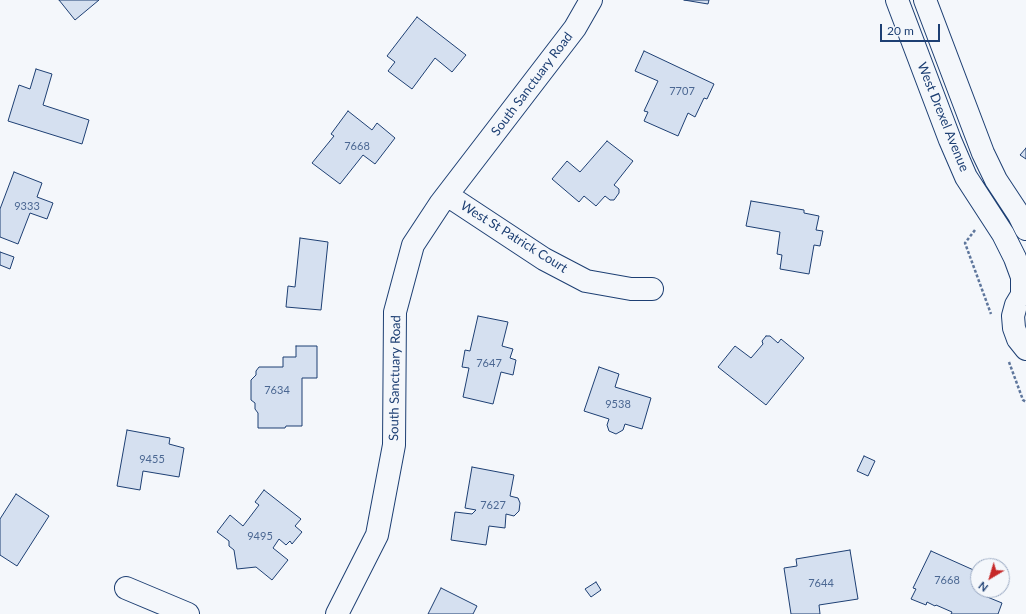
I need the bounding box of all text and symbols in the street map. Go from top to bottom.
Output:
scale bar [882,16,942,42]
text: 20 m [887,23,914,38]
street label: South Sanctuary Road [488,29,576,139]
street label: West Drexel Avenue [914,60,972,174]
house number: 7707 [669,84,695,98]
house number: 7668 [344,139,370,153]
street label: West St Patrick Court [458,198,570,276]
house number: 9333 [14,199,40,213]
street label: South Sanctuary Road [386,315,404,441]
house number: 7647 [476,356,502,370]
house number: 7634 [264,383,290,397]
house number: 9538 [605,397,631,411]
house number: 9455 [139,452,165,466]
house number: 7627 [480,498,506,512]
house number: 9495 [247,529,273,543]
north arrow [970,558,1010,598]
house number: 7668 [934,573,960,587]
house number: 7644 [808,576,834,590]
text: N [976,579,990,595]

